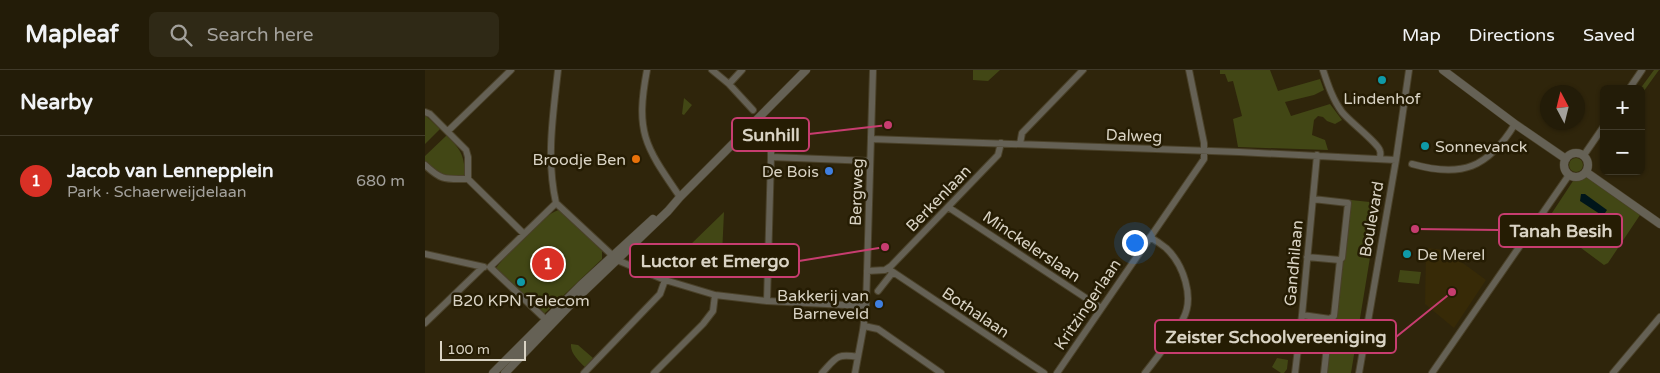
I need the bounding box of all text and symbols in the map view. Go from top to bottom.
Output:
search box [149,12,499,57]
text: Mapleaf [25,20,119,49]
icon: search [167,21,195,49]
text: Search here [207,24,314,46]
text: Map [1402,24,1441,46]
text: Directions [1469,24,1555,46]
text: Saved [1583,24,1635,46]
marker: Lindenhof [1376,74,1388,86]
north arrow [1540,85,1585,130]
map controls [1600,85,1645,175]
button: + [1600,85,1645,130]
place label: Lindenhof [1343,89,1422,109]
text: Nearby [20,90,93,115]
callout: Sunhill [732,118,809,151]
text: Sunhill [742,124,800,146]
street label: Dalweg [1105,125,1163,147]
button: − [1600,130,1645,175]
place label: Sonnevanck [1435,137,1528,157]
marker: Sonnevanck [1419,140,1431,152]
place label: Broodje Ben [532,150,626,170]
marker: Broodje Ben [630,153,642,165]
street label: Bergweg [846,158,868,226]
text: Jacob van Lennepplein [67,160,274,182]
street label: Berkenlaan [902,161,976,236]
place label: De Bois [762,162,819,182]
marker: De Bois [823,165,835,177]
text: 1 [31,171,41,191]
text: 680 m [356,171,405,191]
street label: Boulevard [1355,180,1389,259]
text: Park · Schaerweijdelaan [67,182,247,202]
street label: Minckelerslaan [979,207,1084,287]
callout: Tanah Besih [1499,214,1622,247]
street label: Gandhilaan [1280,219,1308,307]
text: Tanah Besih [1508,220,1613,242]
your location [1122,230,1148,256]
callout: Luctor et Emergo [630,244,799,277]
pin: 1 [532,245,564,283]
place label: De Merel [1417,245,1485,265]
marker: De Merel [1401,248,1413,260]
text: Luctor et Emergo [641,250,790,272]
street label: Kritzingerlaan [1050,255,1126,354]
marker: B20 KPN Telecom [515,276,527,288]
street label: Bothalaan [938,283,1013,343]
place label: Bakkerij van Barneveld [777,286,869,324]
place label: B20 KPN Telecom [452,291,590,311]
marker: Bakkerij van Barneveld [873,298,885,310]
callout: Zeister Schoolvereeniging [1155,320,1396,353]
text: Zeister Schoolvereeniging [1165,326,1387,348]
scale bar [440,338,526,361]
text: 100 m [447,341,490,358]

